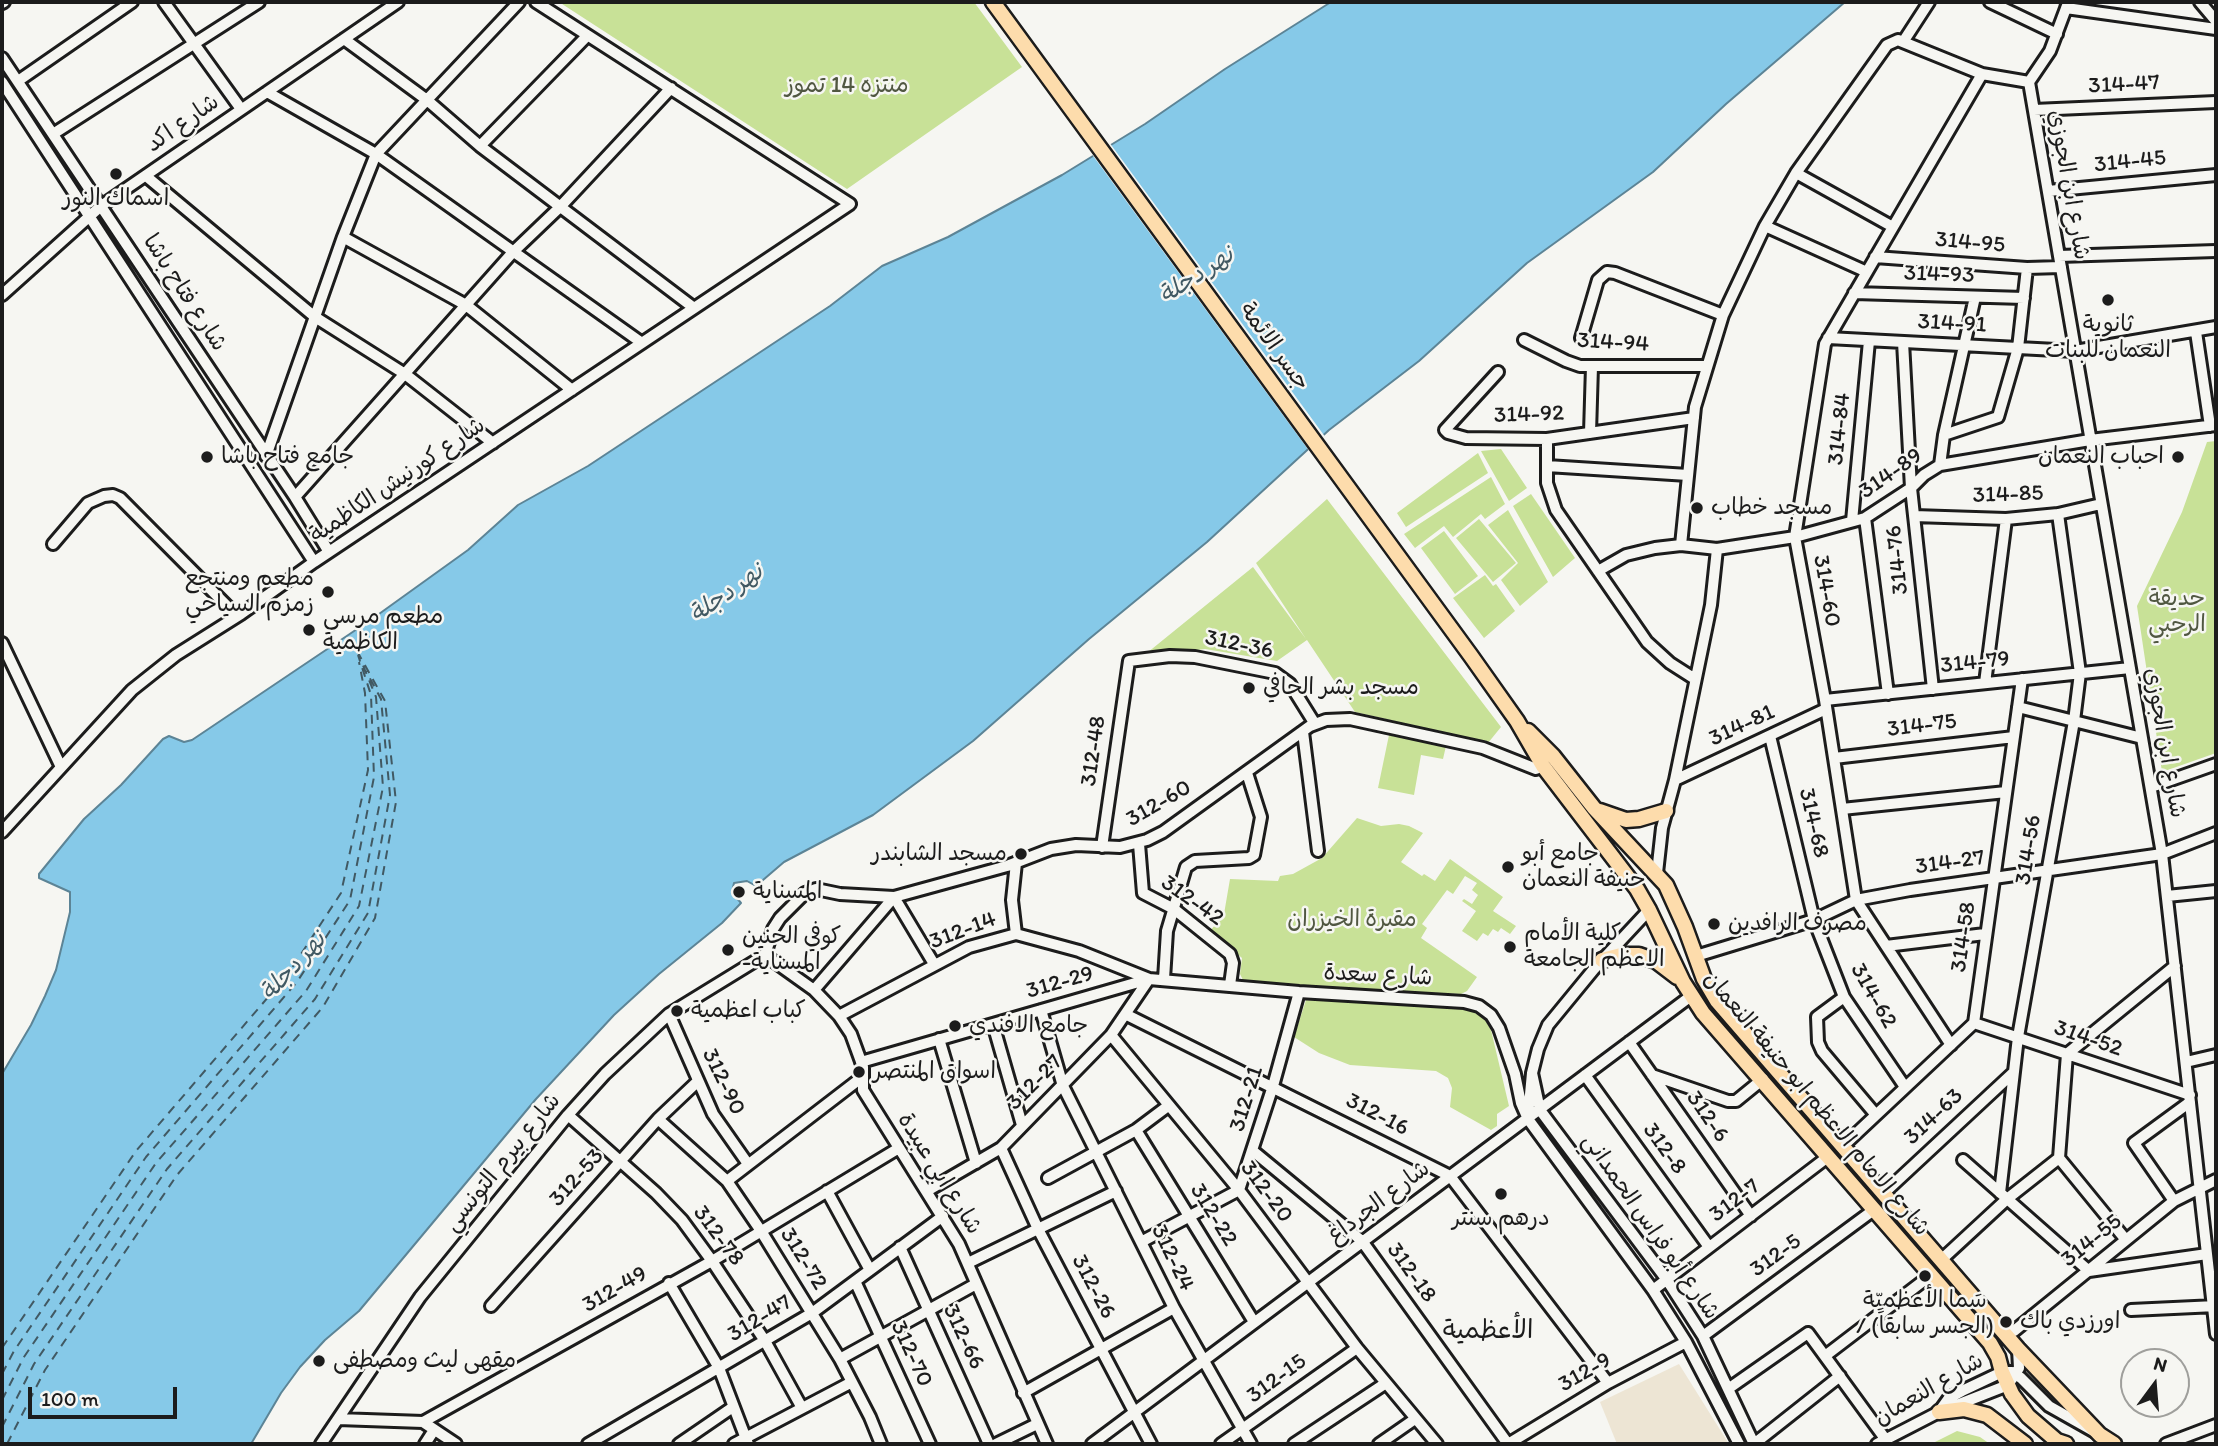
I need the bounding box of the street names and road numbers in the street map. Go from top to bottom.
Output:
street label: 314-47 [2088,69,2160,101]
street label: شارع اكد [141,89,225,159]
street label: شارع ابن الجوزي [2041,108,2095,262]
street label: 314-45 [2093,145,2167,179]
street label: 314-95 [1934,226,2006,260]
street label: شارع فتاح باشا [136,229,232,357]
street label: 314-93 [1903,260,1975,290]
street label: جسر الائمة [1233,298,1315,396]
street label: 314-91 [1917,308,1987,340]
street label: 314-94 [1576,327,1650,359]
street label: 314-84 [1822,391,1858,467]
street label: 314-92 [1493,400,1565,430]
street label: شارع كورنيش الكاظمية [305,412,491,550]
street label: 314-89 [1854,442,1928,506]
street label: 314-85 [1972,480,2044,510]
street label: 314-76 [1881,524,1915,596]
street label: 314-60 [1806,553,1846,629]
street label: 312-36 [1202,624,1276,666]
street label: 314-79 [1939,646,2011,680]
street label: شارع ابن الجوزي [2137,666,2191,820]
street label: 314-81 [1705,699,1779,753]
street label: 314-75 [1886,708,1958,744]
street label: 312-48 [1075,714,1113,788]
street label: 312-60 [1121,774,1197,834]
street label: 314-68 [1792,785,1834,861]
street label: 314-56 [2010,813,2048,887]
street label: 314-27 [1914,844,1986,882]
street label: 312-42 [1155,869,1229,933]
street label: 314-58 [1945,900,1983,974]
street label: 312-14 [926,906,1000,956]
street label: شارع سعدة [1323,959,1433,993]
street label: 314-62 [1843,959,1903,1033]
street label: 312-29 [1023,960,1097,1006]
street label: شارع الامام الاعظم ابو حنيفة النعمان [1697,966,1935,1242]
street label: 314-52 [2050,1014,2126,1064]
street label: 312-90 [695,1044,751,1120]
street label: 312-27 [1001,1049,1069,1117]
street label: 312-21 [1224,1063,1270,1135]
street label: 314-63 [1899,1083,1969,1151]
street label: 312-6 [1679,1086,1735,1148]
street label: 312-16 [1341,1087,1413,1143]
street label: شارع بيرم التونسي [439,1088,567,1238]
street label: شارع ابي عبيدة [891,1108,987,1240]
street label: 312-8 [1636,1118,1692,1180]
street label: شارع أبو فراس الحمداني [1575,1129,1725,1325]
street label: 312-53 [544,1143,610,1213]
street label: 312-20 [1234,1155,1298,1229]
street label: شارع الجرداغ [1322,1156,1436,1250]
street label: 312-7 [1704,1173,1766,1229]
street label: 312-22 [1183,1179,1243,1251]
street label: 312-78 [686,1200,750,1272]
street label: 314-55 [2056,1208,2128,1274]
street label: 312-24 [1144,1220,1200,1296]
street label: 312-72 [773,1223,833,1295]
street label: 312-5 [1745,1228,1807,1284]
street label: 312-18 [1380,1237,1442,1309]
street label: 312-26 [1065,1250,1121,1324]
street label: 312-49 [578,1260,652,1320]
street label: 312-47 [723,1289,797,1349]
street label: 312-66 [936,1300,990,1374]
street label: 312-70 [884,1316,938,1392]
street label: 312-9 [1554,1347,1616,1399]
street label: 312-15 [1242,1348,1312,1410]
street label: شارع النعمان [1869,1348,1989,1432]

